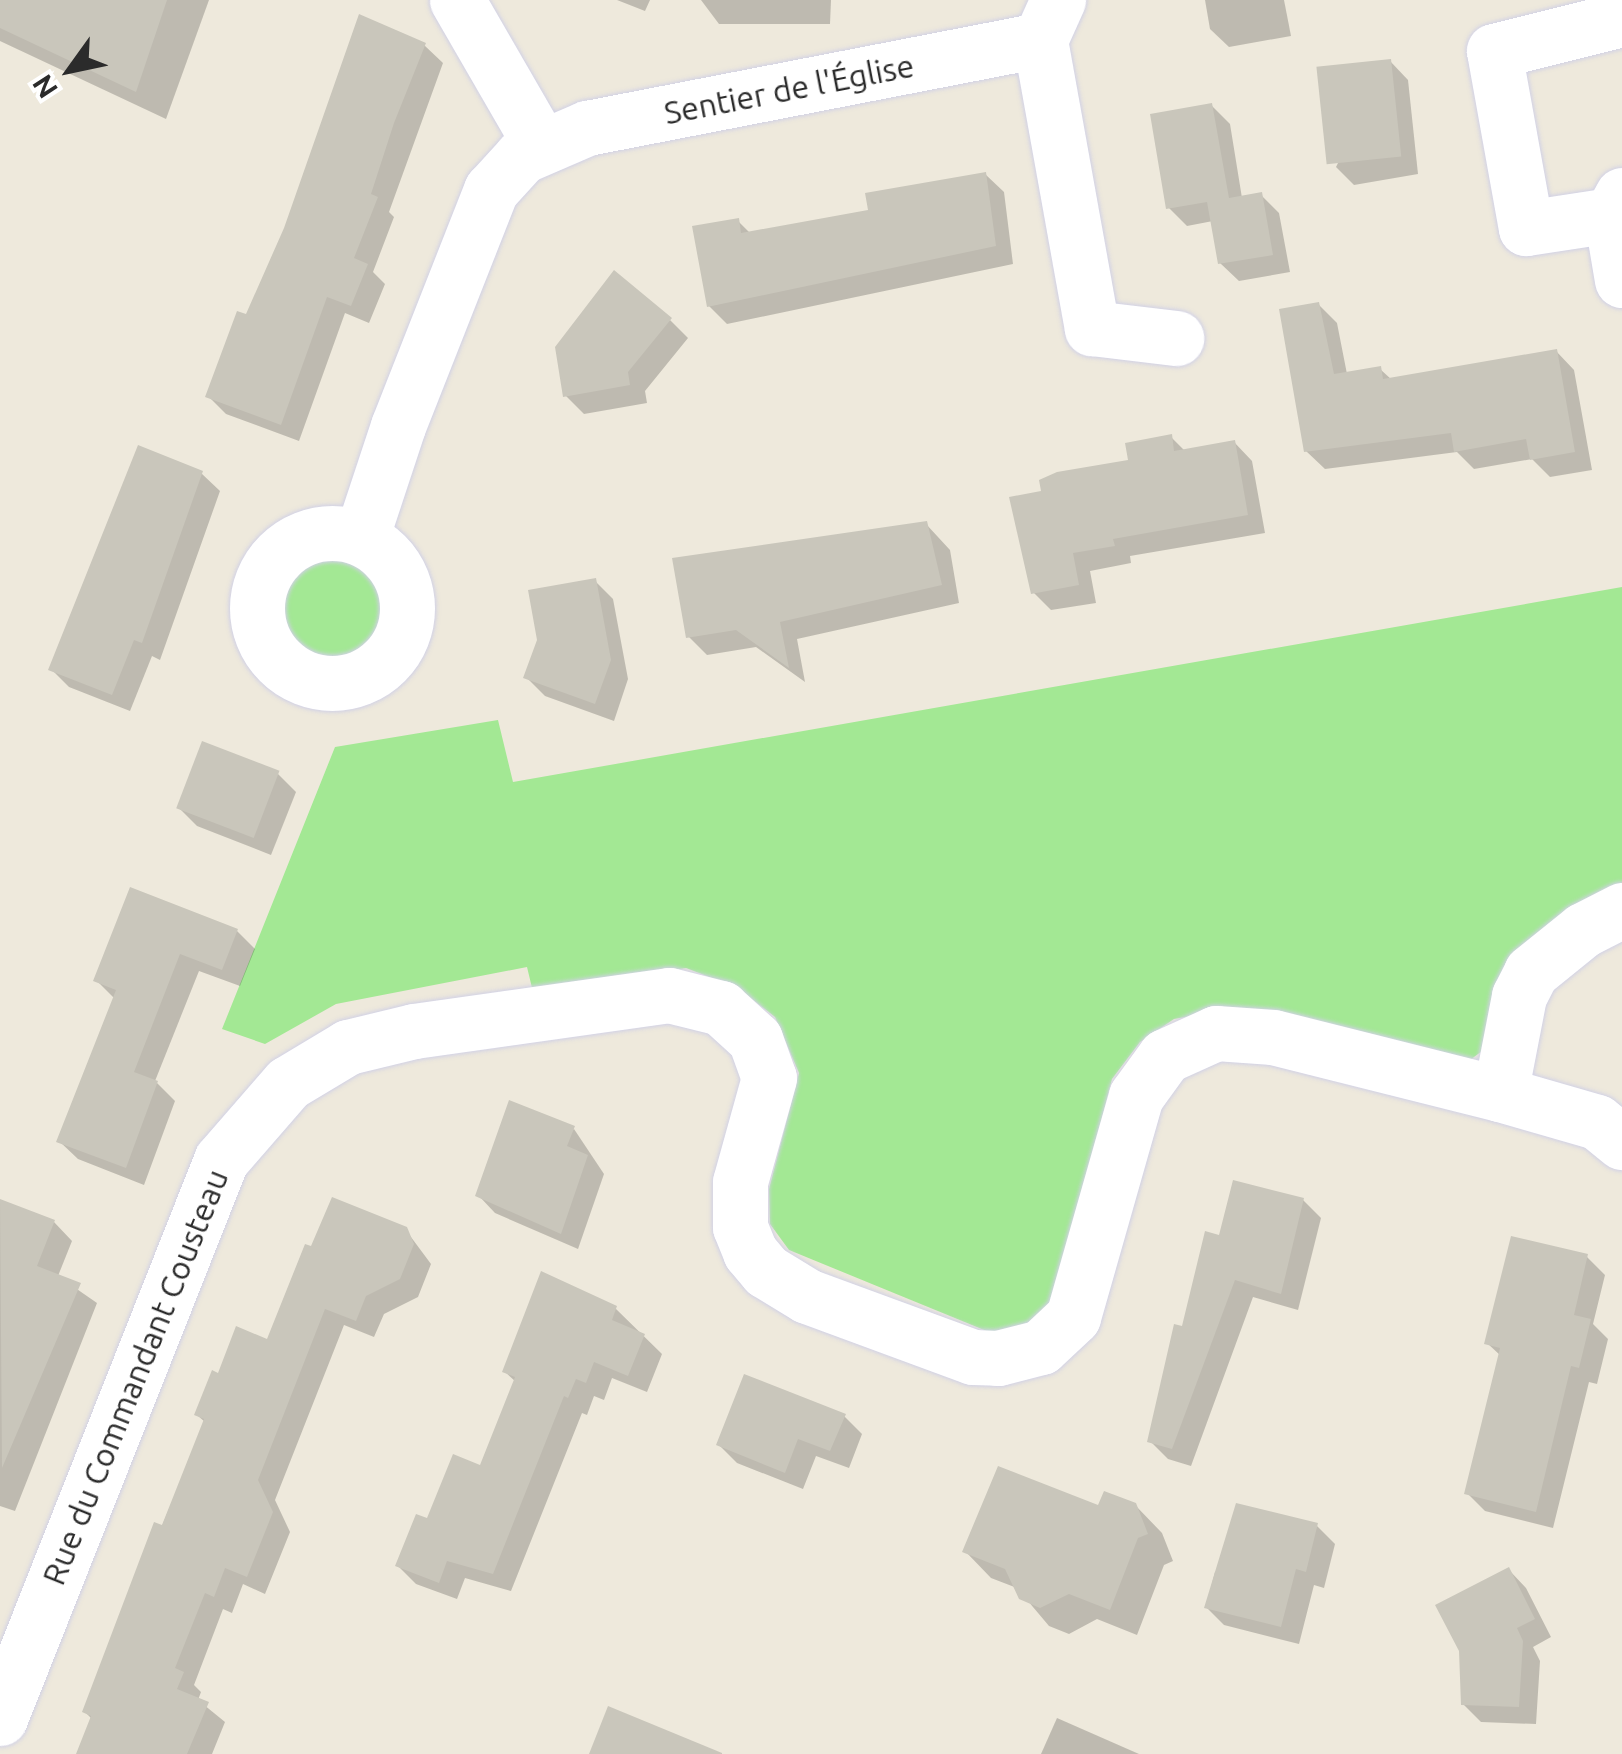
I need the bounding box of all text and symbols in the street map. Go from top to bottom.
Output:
north arrow [20,20,120,120]
street label: Sentier de l'Église [661,46,917,132]
text: N [26,69,63,104]
street label: Rue du Commandant Cousteau [34,1164,236,1590]

